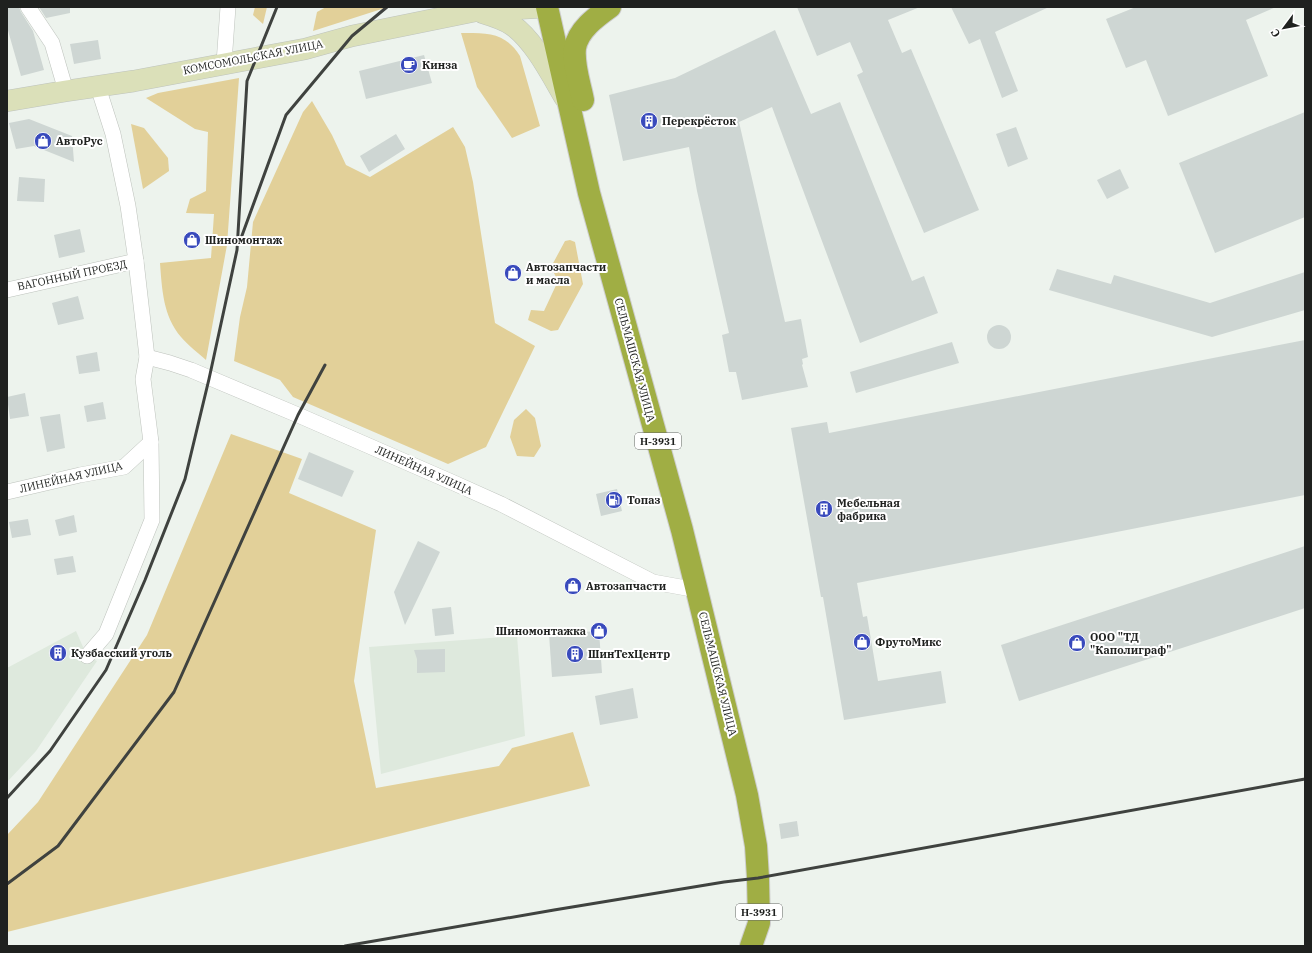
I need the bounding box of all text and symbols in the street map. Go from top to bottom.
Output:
north arrow [1264,8,1304,48]
text: С [1268,26,1283,40]
street label: КОМСОМОЛЬСКАЯ УЛИЦА [182,36,325,77]
cafe icon: Кинза [399,55,419,75]
place label: Кинза [422,58,457,72]
building icon: Перекрёсток [639,111,659,131]
place label: Перекрёсток [662,114,736,128]
shop icon: АвтоРус [33,131,53,151]
place label: АвтоРус [56,134,103,148]
shop icon: Шиномонтаж [182,230,202,250]
place label: Шиномонтаж [205,233,283,247]
street label: ВАГОННЫЙ ПРОЕЗД [16,256,128,293]
place label: Автозапчасти и масла [526,260,607,287]
shop icon: Автозапчасти и масла [503,263,523,283]
street label: СЕЛЬМАШСКАЯ УЛИЦА [612,297,658,424]
road number: Н-3931 [635,433,681,449]
street label: ЛИНЕЙНАЯ УЛИЦА [373,442,475,498]
street label: ЛИНЕЙНАЯ УЛИЦА [18,458,124,496]
fuel station icon: Топаз [604,490,624,510]
place label: Топаз [627,493,660,507]
place label: Мебельная фабрика [837,496,900,523]
building icon: Мебельная фабрика [814,499,834,519]
shop icon: Автозапчасти [563,576,583,596]
place label: Автозапчасти [586,579,667,593]
street label: СЕЛЬМАШСКАЯ УЛИЦА [696,610,740,738]
shop icon: Шиномонтажка [589,621,609,641]
place label: Шиномонтажка [496,624,586,638]
place label: ООО "ТД "Каполиграф" [1090,630,1171,657]
shop icon: ФрутоМикс [852,632,872,652]
shop icon: ООО "ТД "Каполиграф" [1067,633,1087,653]
place label: ФрутоМикс [875,635,942,649]
building icon: Кузбасский уголь [48,643,68,663]
building icon: ШинТехЦентр [565,644,585,664]
place label: Кузбасский уголь [71,646,172,660]
place label: ШинТехЦентр [588,647,670,661]
road number: Н-3931 [736,904,782,920]

